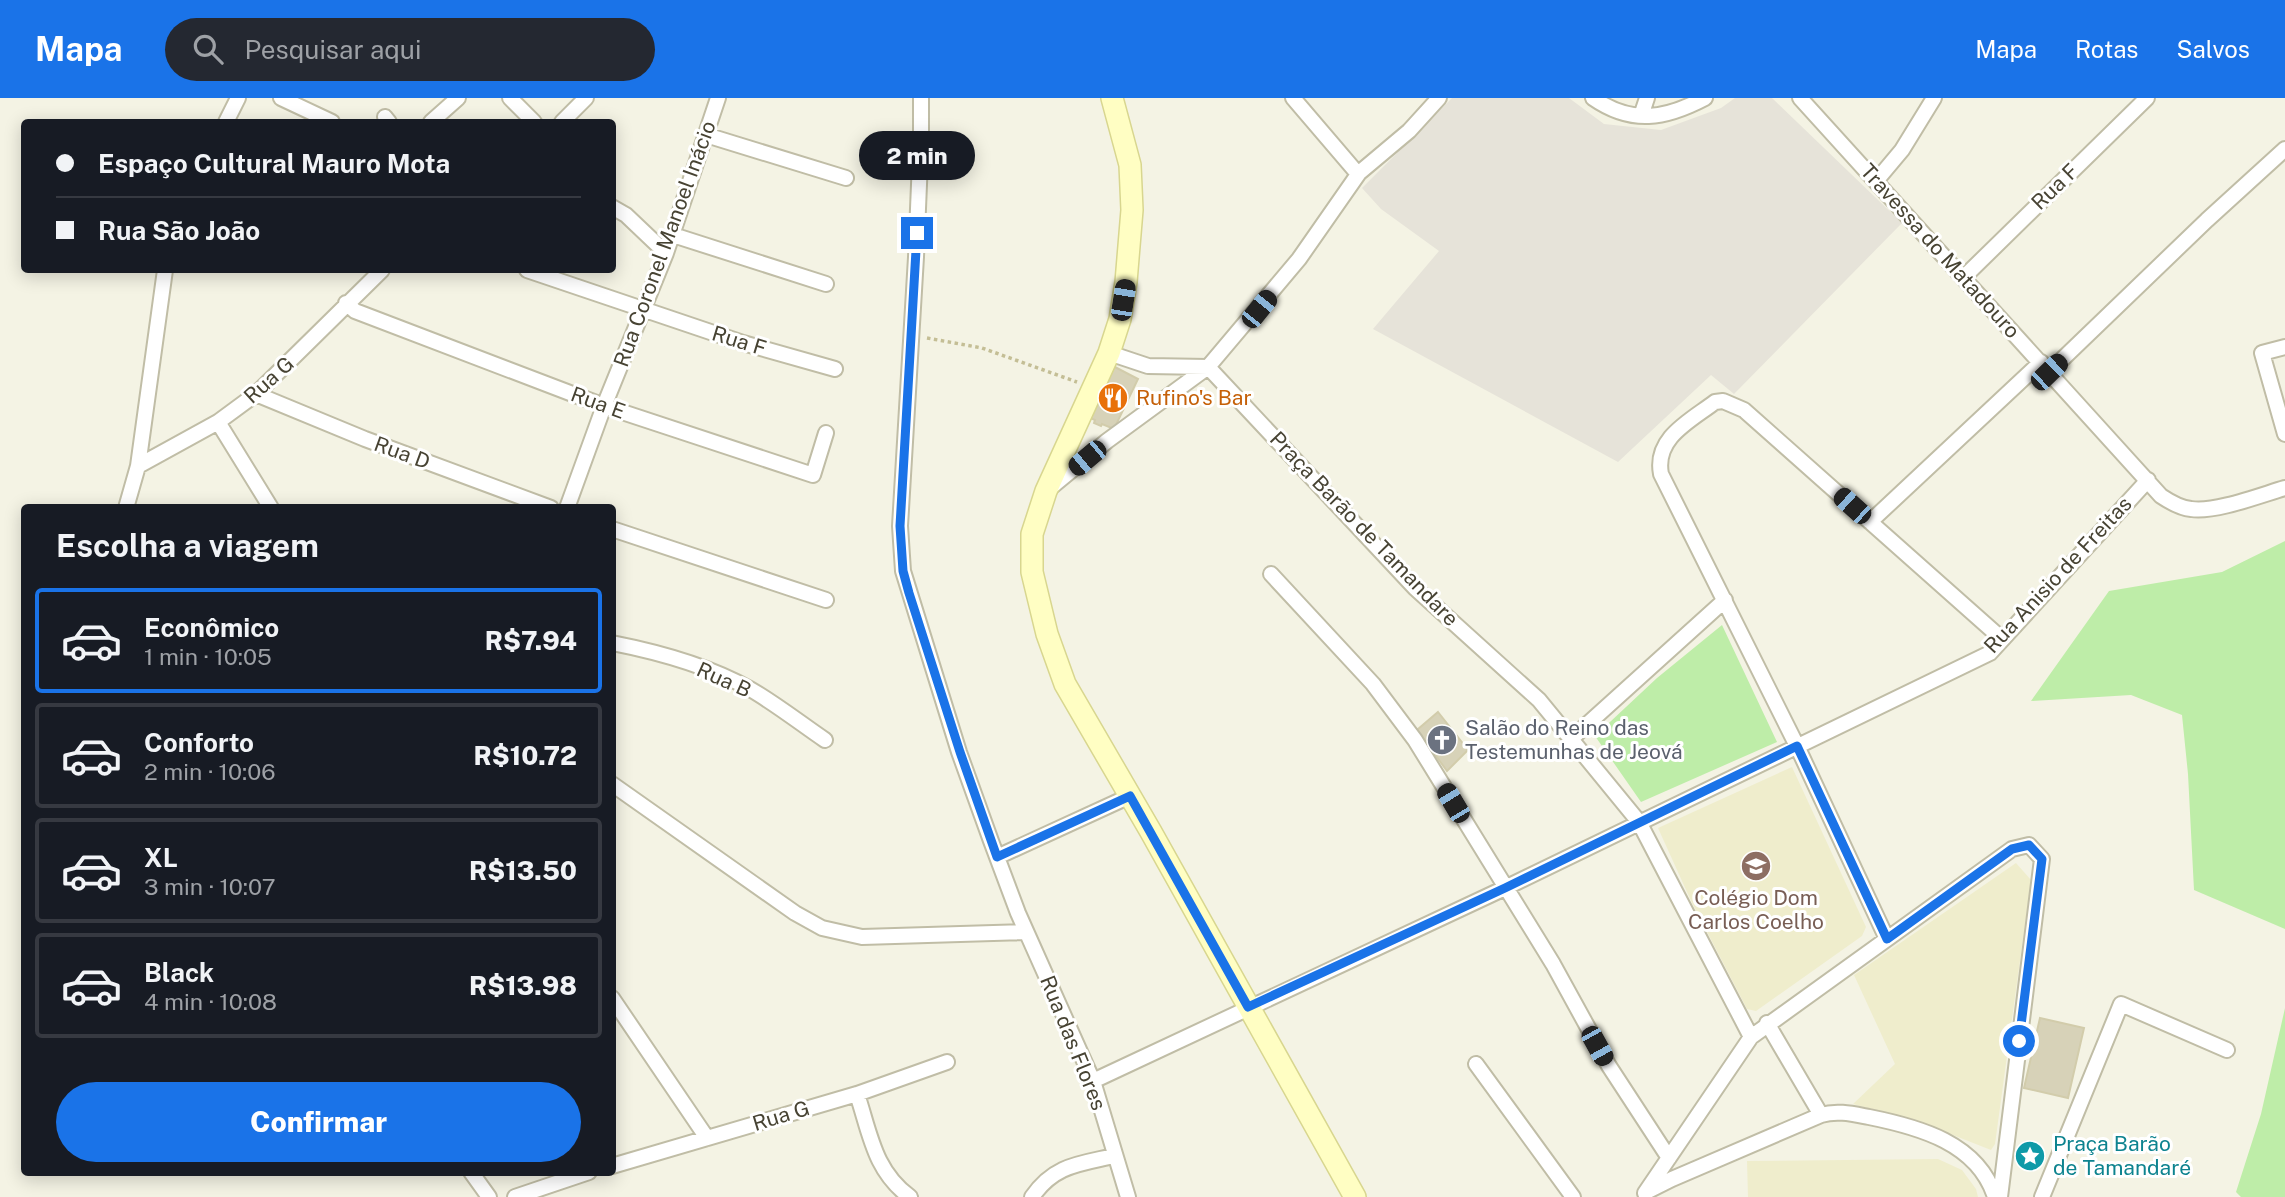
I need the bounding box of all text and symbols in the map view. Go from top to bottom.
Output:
search box [165,18,655,81]
text: Mapa [35,30,123,68]
icon: search [189,30,227,68]
text: Pesquisar aqui [245,34,421,65]
text: Mapa [1975,35,2037,63]
text: Rotas [2075,35,2138,63]
text: Salvos [2176,35,2250,63]
street label: Rua Coronel Manoel Inácio [608,117,721,370]
callout: 2 min [859,131,975,180]
text: 2 min [886,142,948,169]
text: Espaço Cultural Mauro Mota [98,148,450,179]
street label: Travessa do Matadouro [1855,158,2025,343]
street label: Rua F [2026,158,2083,215]
text: Rua São João [98,215,260,246]
route end [901,217,933,249]
car [1110,278,1137,322]
car [1238,286,1281,332]
street label: Rua F [709,320,769,361]
car [2027,350,2072,394]
street label: Rua G [239,351,299,408]
street label: Rua E [568,381,629,424]
restaurant icon: Rufino's Bar [1096,381,1130,415]
place label: Rufino's Bar [1136,385,1252,410]
street label: Praça Barão de Tamandare [1265,426,1464,631]
street label: Rua D [371,431,433,474]
car [1065,436,1110,480]
car [1830,484,1875,528]
street label: Rua Anisio de Freitas [1979,491,2137,658]
text: Escolha a viagem [56,527,319,564]
icon: car [60,609,123,672]
text: Econômico [144,612,279,643]
text: R$7.94 [485,625,577,656]
text: 1 min · 10:05 [144,643,272,670]
street label: Rua B [693,657,755,703]
place label: Salão do Reino das Testemunhas de Jeová [1465,715,1683,764]
church icon: Salão do Reino das Testemunhas de Jeová [1425,723,1459,757]
icon: car [60,724,123,787]
text: Conforto [144,727,254,758]
text: R$10.72 [474,740,577,771]
text: 2 min · 10:06 [144,758,275,785]
car [1434,780,1473,826]
icon: car [60,839,123,902]
text: XL [144,842,178,873]
school or university icon: Colégio Dom Carlos Coelho [1739,849,1773,883]
text: R$13.50 [469,855,577,886]
text: 3 min · 10:07 [144,873,275,900]
place label: Colégio Dom Carlos Coelho [1688,885,1824,934]
icon: car [60,954,123,1017]
text: Black [144,957,214,988]
text: R$13.98 [469,970,577,1001]
street label: Rua das Flores [1035,972,1112,1114]
text: 4 min · 10:08 [144,988,277,1015]
car [1578,1023,1617,1069]
route start [2003,1025,2035,1057]
button: Confirmar [56,1082,581,1162]
street label: Rua G [749,1095,812,1136]
place label: Praça Barão de Tamandaré [2053,1131,2191,1180]
place icon: Praça Barão de Tamandaré [2013,1139,2047,1173]

